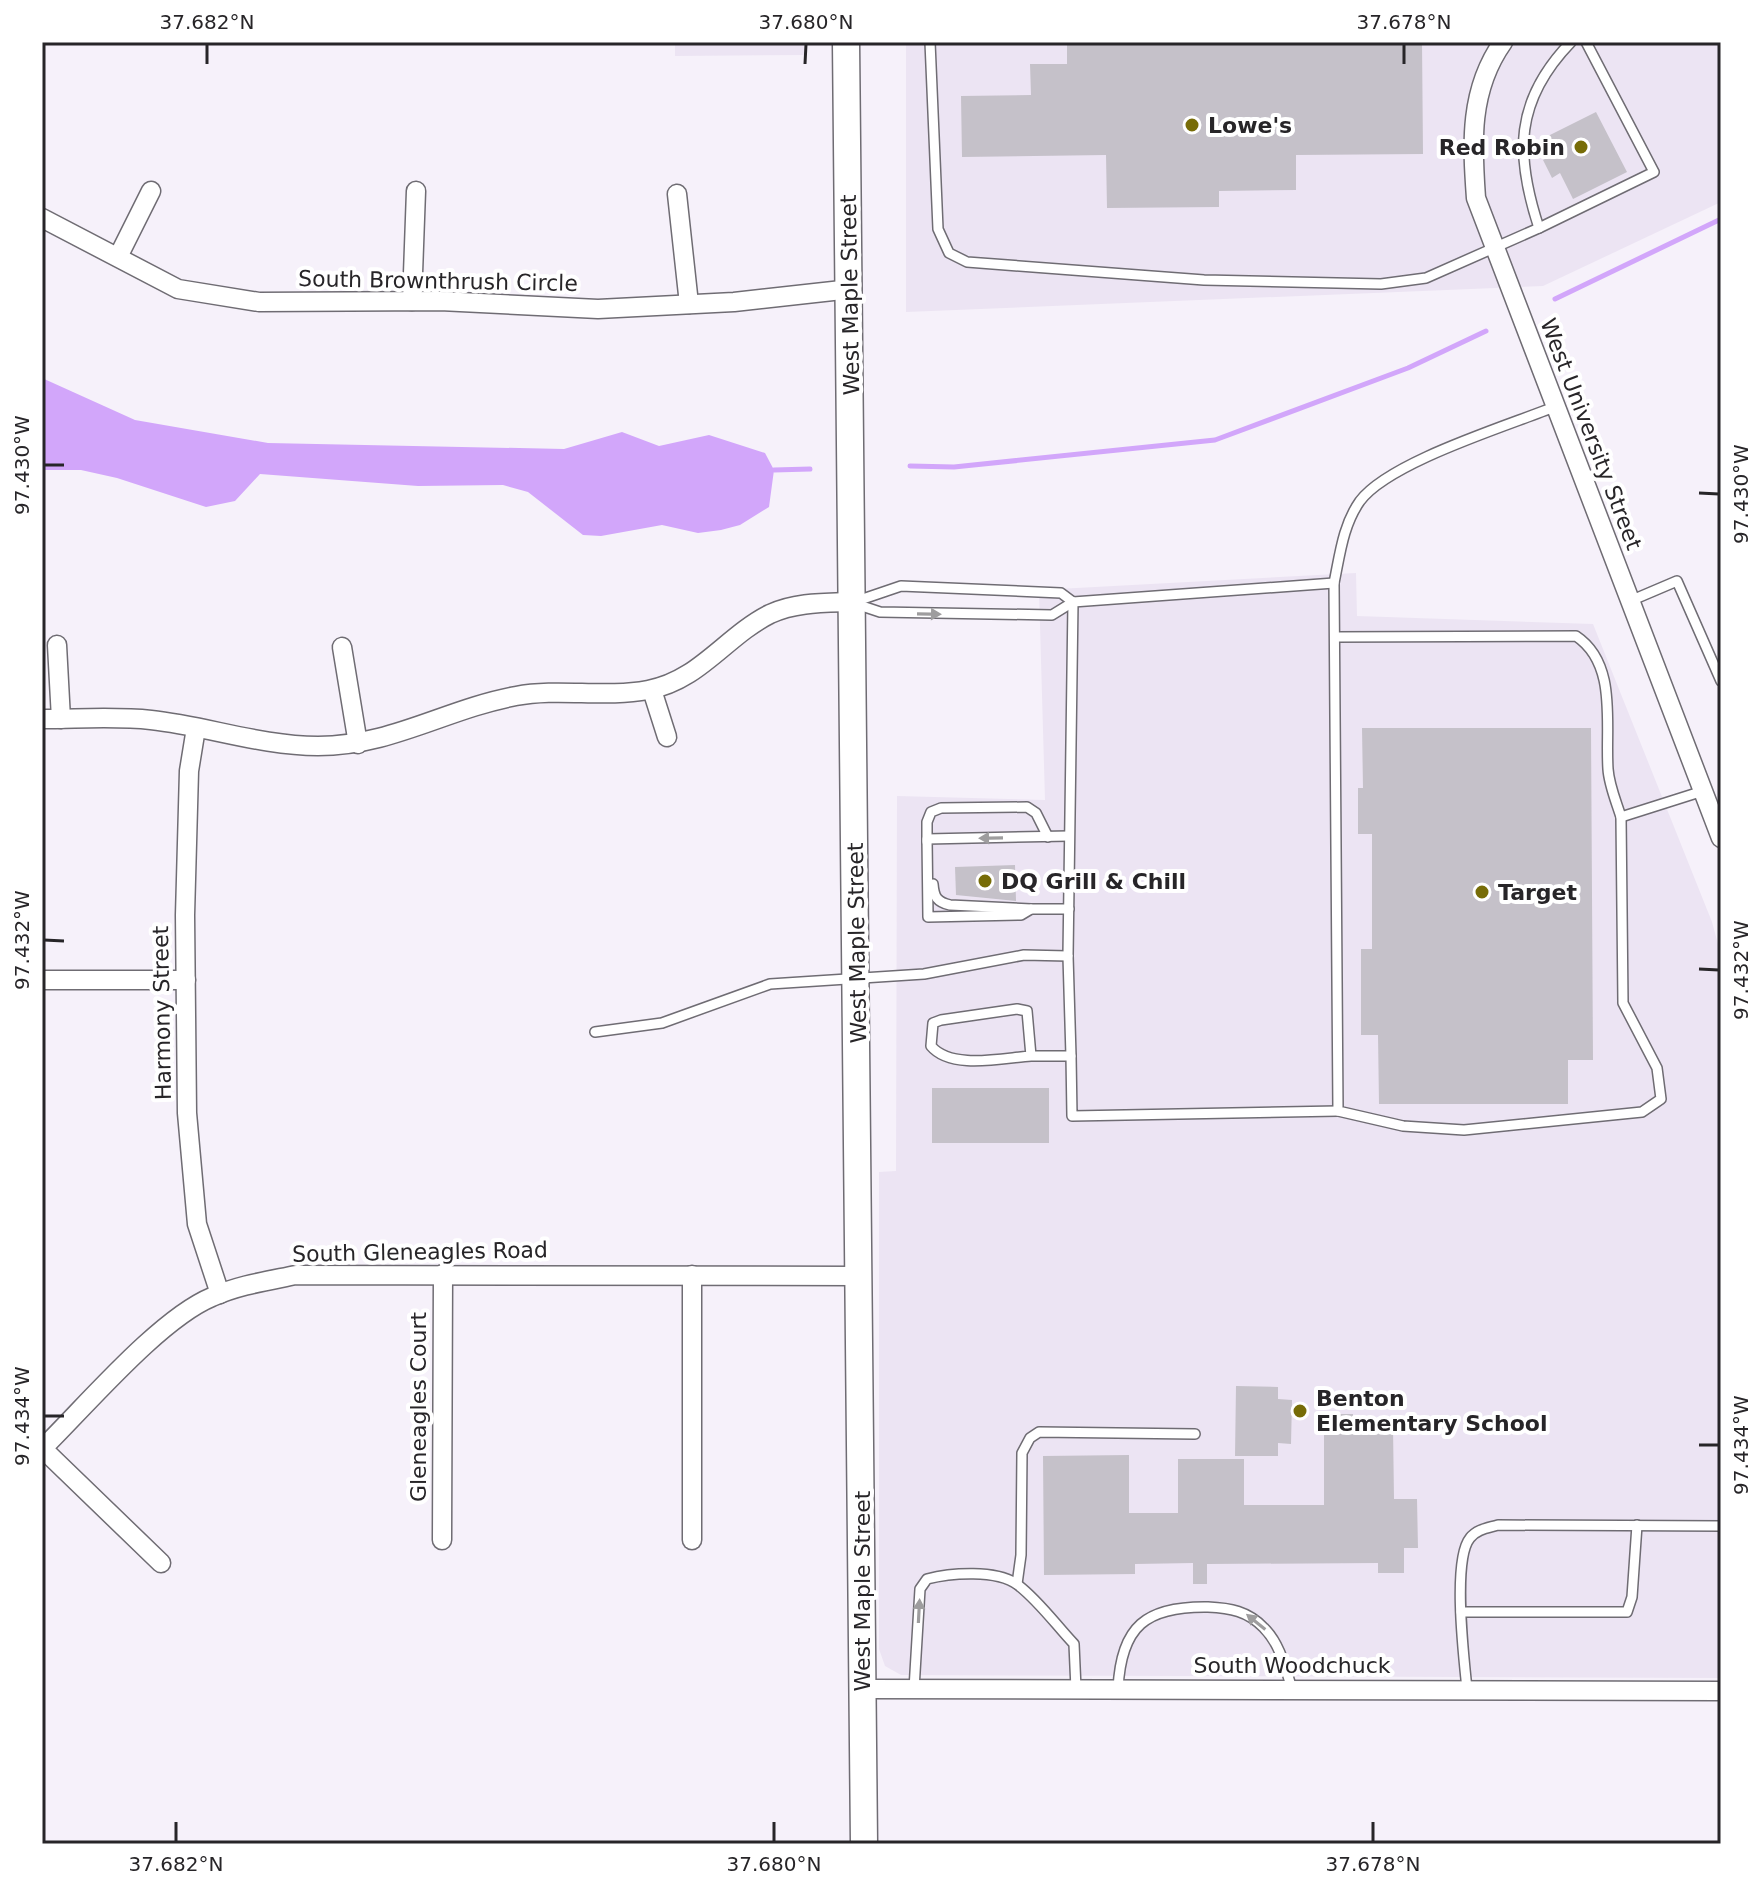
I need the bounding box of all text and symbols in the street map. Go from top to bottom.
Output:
text: 37.682°N [160,10,254,34]
text: 37.680°N [759,10,853,34]
text: 37.678°N [1357,10,1451,34]
place label: Lowe's [1208,113,1292,138]
marker: Lowe's [1183,116,1201,134]
place label: Red Robin [1439,135,1565,160]
marker: Red Robin [1572,138,1590,156]
street label: West Maple Street [836,194,864,396]
street label: South Brownthrush Circle [298,266,578,296]
street label: West University Street [1535,315,1647,554]
text: 97.430°W [10,415,34,515]
text: 97.430°W [1729,444,1753,544]
one-way arrow [917,607,942,620]
one-way arrow [978,832,1003,844]
street label: West Maple Street [843,842,871,1044]
place label: DQ Grill & Chill [1001,869,1186,894]
marker: DQ Grill & Chill [976,872,994,890]
place label: Target [1498,880,1578,905]
marker: Target [1473,883,1491,901]
text: 97.432°W [10,890,34,990]
text: 97.432°W [1729,920,1753,1020]
street label: Harmony Street [148,925,176,1100]
street label: South Gleneagles Road [292,1237,548,1267]
street label: Gleneagles Court [406,1312,431,1502]
text: 97.434°W [10,1366,34,1466]
place label: Benton Elementary School [1316,1386,1548,1436]
text: 97.434°W [1729,1395,1753,1495]
marker: Benton Elementary School [1291,1402,1309,1420]
street label: West Maple Street [850,1490,875,1692]
one-way arrow [912,1598,925,1623]
one-way arrow [1246,1615,1266,1631]
street label: South Woodchuck [1193,1653,1391,1678]
text: 37.682°N [129,1852,223,1876]
text: 37.680°N [727,1852,821,1876]
text: 37.678°N [1326,1852,1420,1876]

